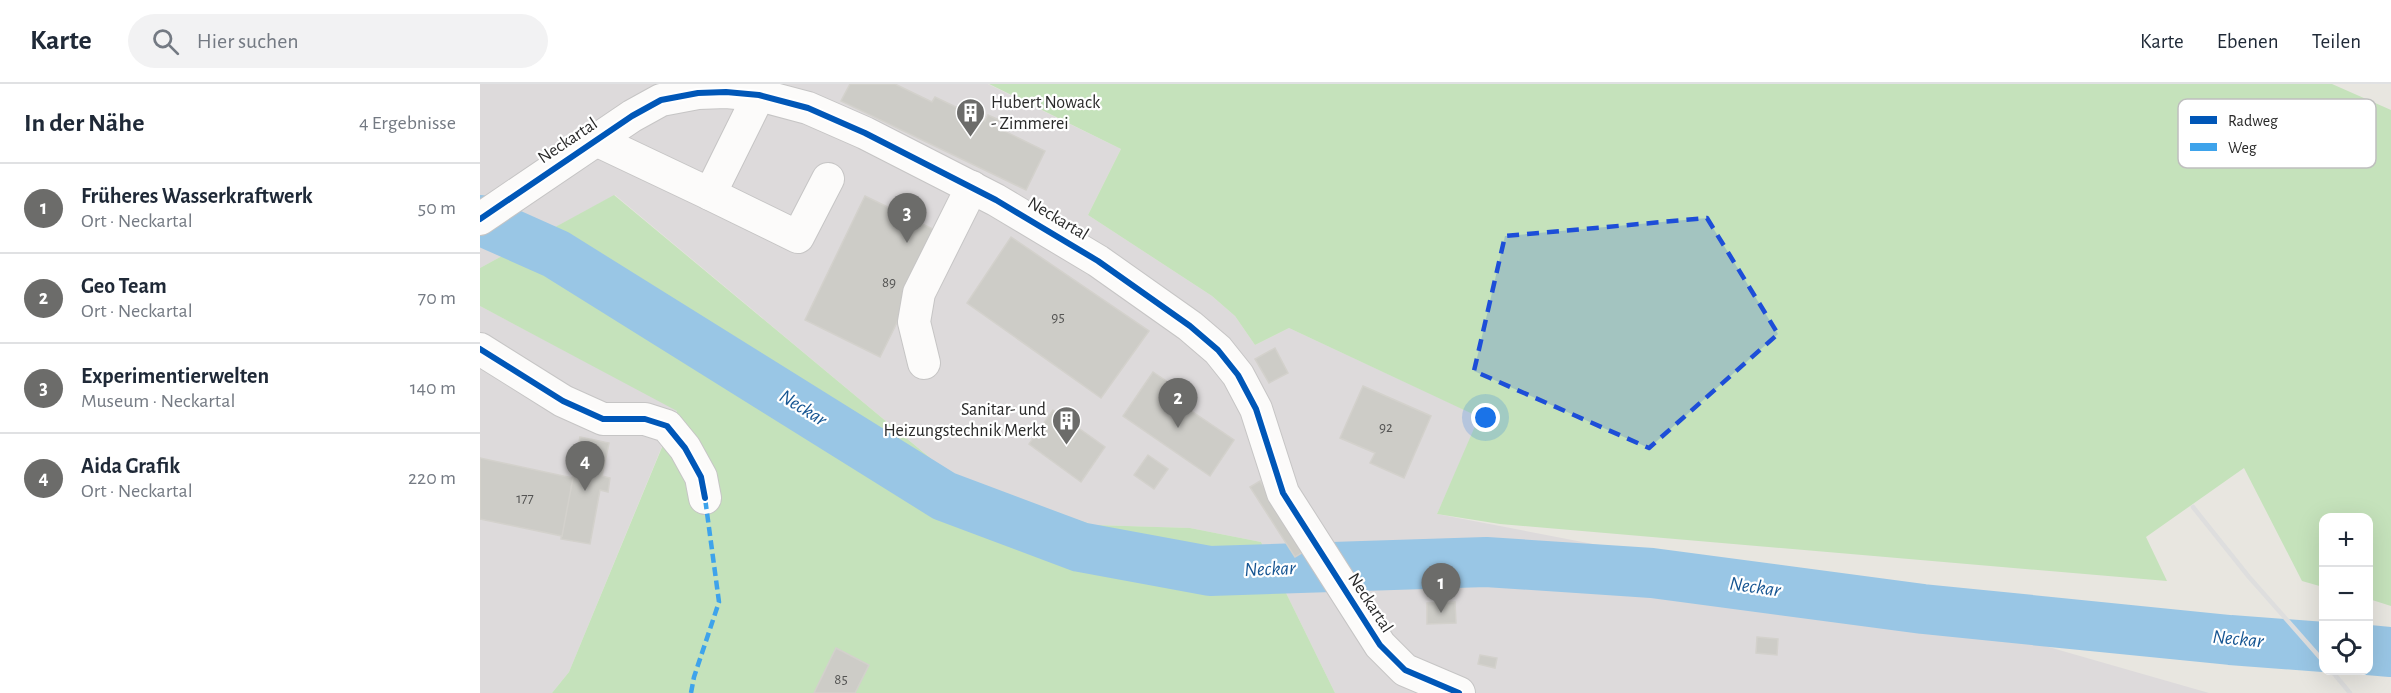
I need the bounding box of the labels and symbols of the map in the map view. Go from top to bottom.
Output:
place label: Hubert Nowack - Zimmerei [991,94,1101,133]
building icon: Hubert Nowack - Zimmerei [954,97,986,139]
legend [2178,99,2376,168]
text: Radweg [2228,113,2278,129]
street label: Neckartal [535,115,601,167]
text: Weg [2228,140,2257,156]
pin: 3 [888,194,926,243]
street label: Neckartal [1024,194,1092,244]
house number: 89 [882,275,896,290]
house number: 95 [1051,310,1065,325]
pin: 2 [1158,378,1198,428]
water label: Neckar [776,386,830,430]
place label: Sanitar- und Heizungstechnik Merkt [884,401,1046,440]
your location [1471,403,1500,432]
building icon: Sanitar- und Heizungstechnik Merkt [1051,404,1083,446]
house number: 92 [1379,420,1393,435]
pin: 4 [566,442,604,491]
house number: 177 [516,491,534,506]
water label: Neckar [1244,558,1297,580]
pin: 1 [1422,564,1460,613]
street label: Neckartal [1344,570,1396,636]
water label: Neckar [1728,574,1782,601]
water label: Neckar [2212,627,2265,651]
house number: 85 [834,672,848,687]

